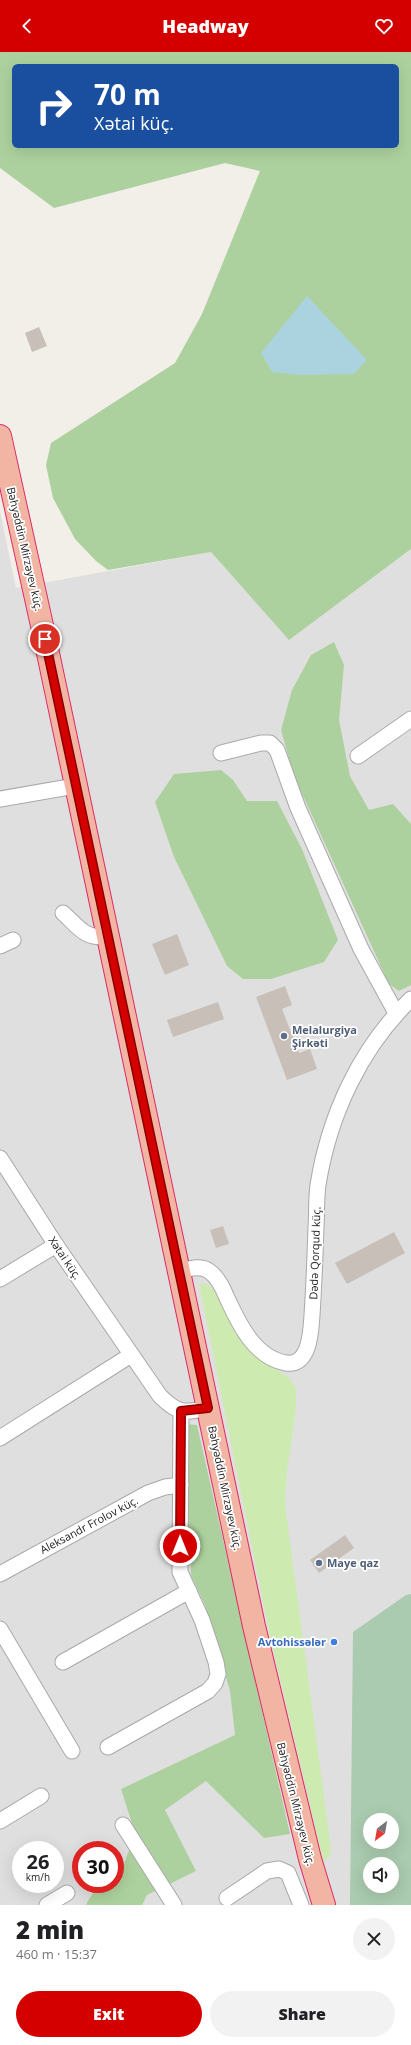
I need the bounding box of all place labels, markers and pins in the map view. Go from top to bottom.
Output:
pin [28,622,62,656]
place label: Melalurgiya Şirkəti [292,1022,357,1050]
marker: Melalurgiya Şirkəti [279,1031,289,1041]
place label: Maye qaz [327,1555,379,1570]
marker: Maye qaz [314,1558,324,1568]
place label: Avtohissələr [258,1634,326,1649]
marker: Avtohissələr [329,1637,339,1647]

